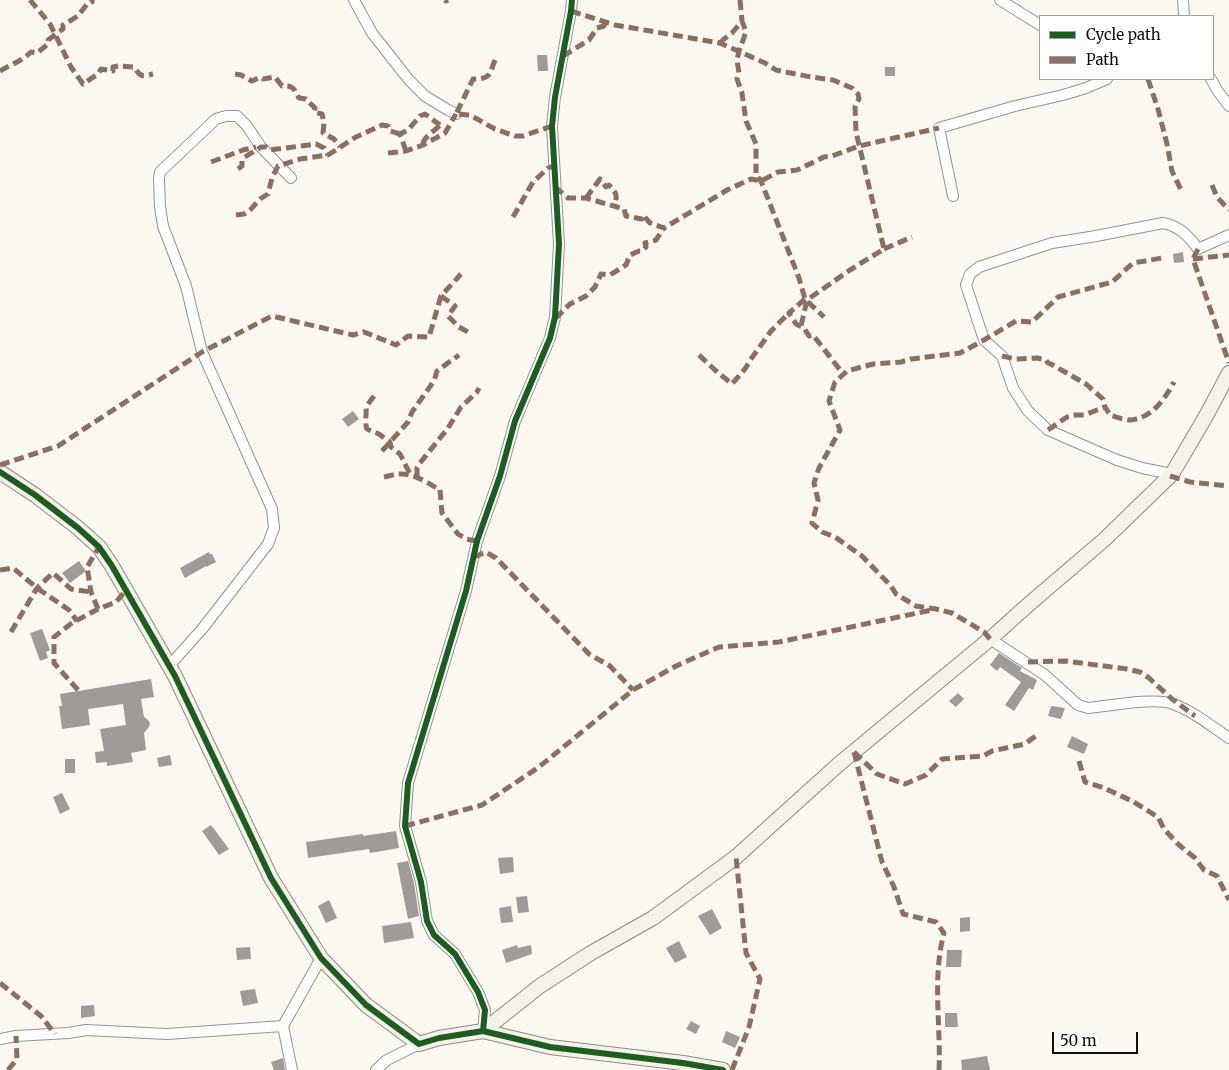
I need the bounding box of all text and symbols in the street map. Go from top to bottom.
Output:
legend [1039,15,1214,80]
text: Cycle path [1086,25,1161,44]
text: Path [1086,50,1119,69]
scale bar [1054,1022,1140,1054]
text: 50 m [1060,1031,1097,1050]

